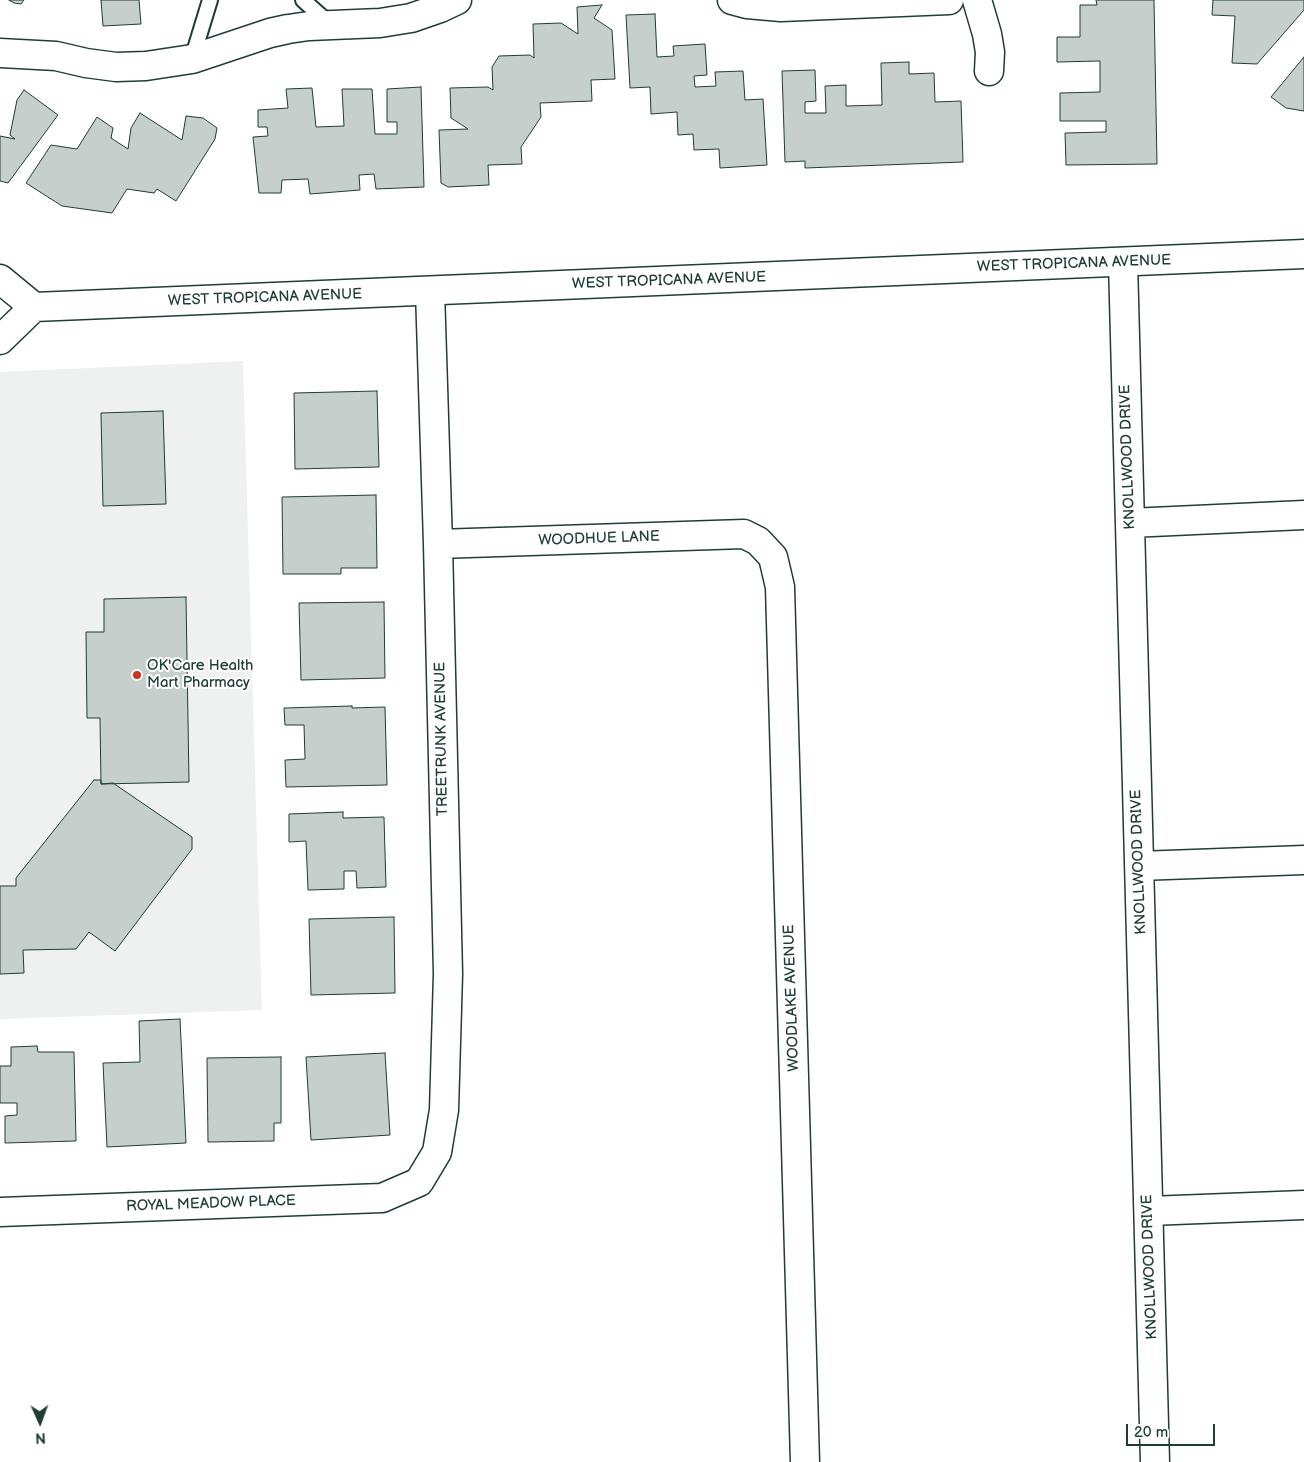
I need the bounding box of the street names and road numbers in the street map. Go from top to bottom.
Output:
street label: WEST TROPICANA AVENUE [977,252,1171,276]
street label: WEST TROPICANA AVENUE [572,269,766,293]
street label: WEST TROPICANA AVENUE [168,286,362,310]
street label: KNOLLWOOD DRIVE [1116,384,1140,530]
street label: WOODHUE LANE [538,528,660,550]
street label: TREETRUNK AVENUE [432,662,452,816]
street label: KNOLLWOOD DRIVE [1127,789,1151,935]
street label: WOODLAKE AVENUE [780,924,804,1072]
street label: ROYAL MEADOW PLACE [126,1192,296,1216]
street label: KNOLLWOOD DRIVE [1138,1194,1162,1340]

